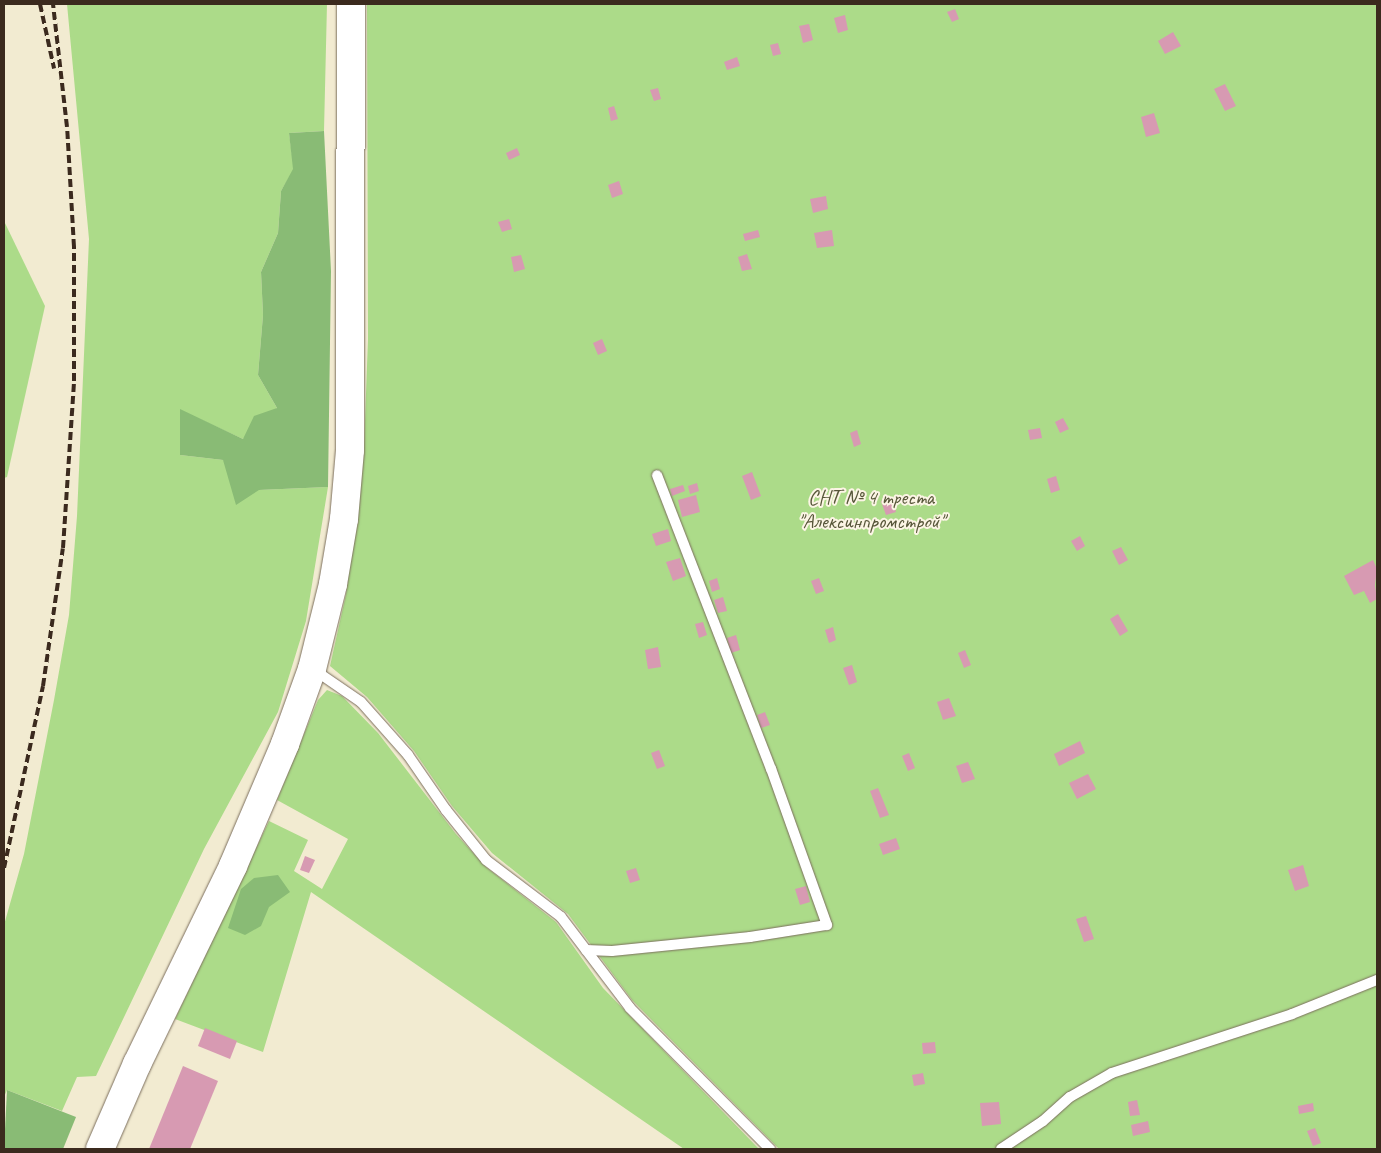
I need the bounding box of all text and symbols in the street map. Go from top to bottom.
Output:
park label: СНТ № 4 треста "Алексинпромстрой" [798,484,944,534]

